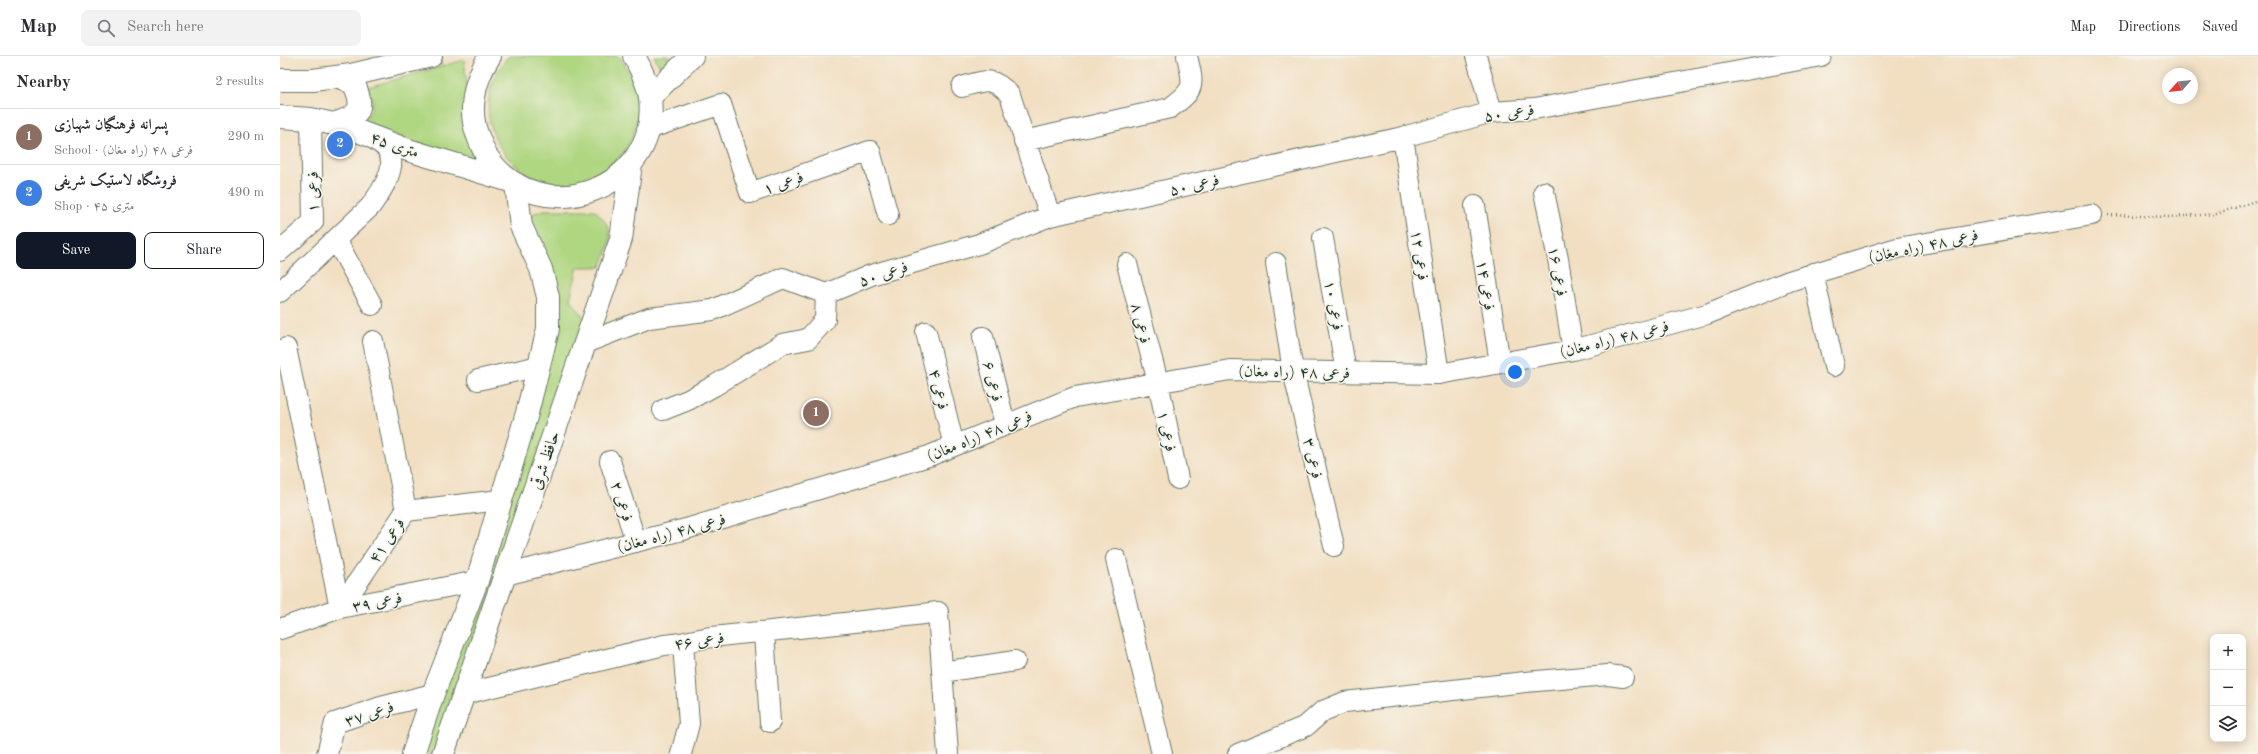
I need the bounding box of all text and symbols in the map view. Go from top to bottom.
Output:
search box [81,10,361,46]
icon: search [95,17,117,39]
text: Map [20,18,57,37]
text: Search here [127,20,204,35]
text: Map [2070,20,2096,34]
text: Directions [2118,20,2180,34]
text: Saved [2202,20,2238,34]
north arrow [2162,68,2198,104]
text: Nearby [16,74,71,91]
text: 2 results [215,75,264,88]
street label: فرعی ۵۰ [1483,103,1536,126]
text: پسرانه فرهنگیان شهبازی [54,118,168,133]
pin: 2 [327,129,353,159]
text: 1 [25,130,33,143]
text: 290 m [227,130,264,143]
street label: ۴۵ متری [368,130,421,162]
text: School · فرعی ۴۸ (راه مغان) [54,144,193,157]
street label: فرعی ۱ [762,170,806,199]
street label: فرعی ۱ [306,171,323,213]
street label: فرعی ۵۰ [1168,172,1221,200]
text: فروشگاه لاستیک شریفی [54,174,177,189]
text: 2 [25,186,33,199]
text: 490 m [227,186,264,199]
text: Shop · ۴۵ متری [54,200,134,213]
street label: فرعی ۴۸ (راه مغان) [1867,227,1980,267]
street label: فرعی ۱۲ [1407,229,1430,282]
button: Save [16,232,136,269]
button: Share [144,232,264,269]
street label: فرعی ۱۶ [1544,245,1569,298]
street label: فرعی ۵۰ [857,259,910,291]
street label: فرعی ۱۴ [1472,259,1497,312]
street label: فرعی ۱۰ [1320,279,1345,332]
street label: فرعی ۸ [1126,302,1153,346]
street label: فرعی ۴۸ (راه مغان) [1558,318,1671,362]
street label: فرعی ۶ [978,360,1005,404]
your location [1505,362,1525,382]
street label: فرعی ۴۸ (راه مغان) [1238,363,1350,383]
street label: فرعی ۴ [924,368,951,412]
pin: 1 [803,398,829,428]
street label: فرعی ۴۸ (راه مغان) [924,408,1035,466]
street label: فرعی ۱ [1153,410,1178,453]
street label: حافظ شرقی [528,429,564,492]
street label: فرعی ۳ [1299,437,1324,481]
street label: فرعی ۲ [606,480,635,524]
street label: فرعی ۴۸ (راه مغان) [615,511,728,557]
street label: فرعی ۴۱ [367,516,409,567]
street label: فرعی ۳۹ [351,590,404,617]
street label: فرعی ۴۶ [673,631,726,654]
map controls [2210,634,2246,742]
button: + [2210,634,2246,670]
button: − [2210,670,2246,706]
street label: فرعی ۳۷ [343,699,396,731]
button: layers [2210,706,2246,742]

